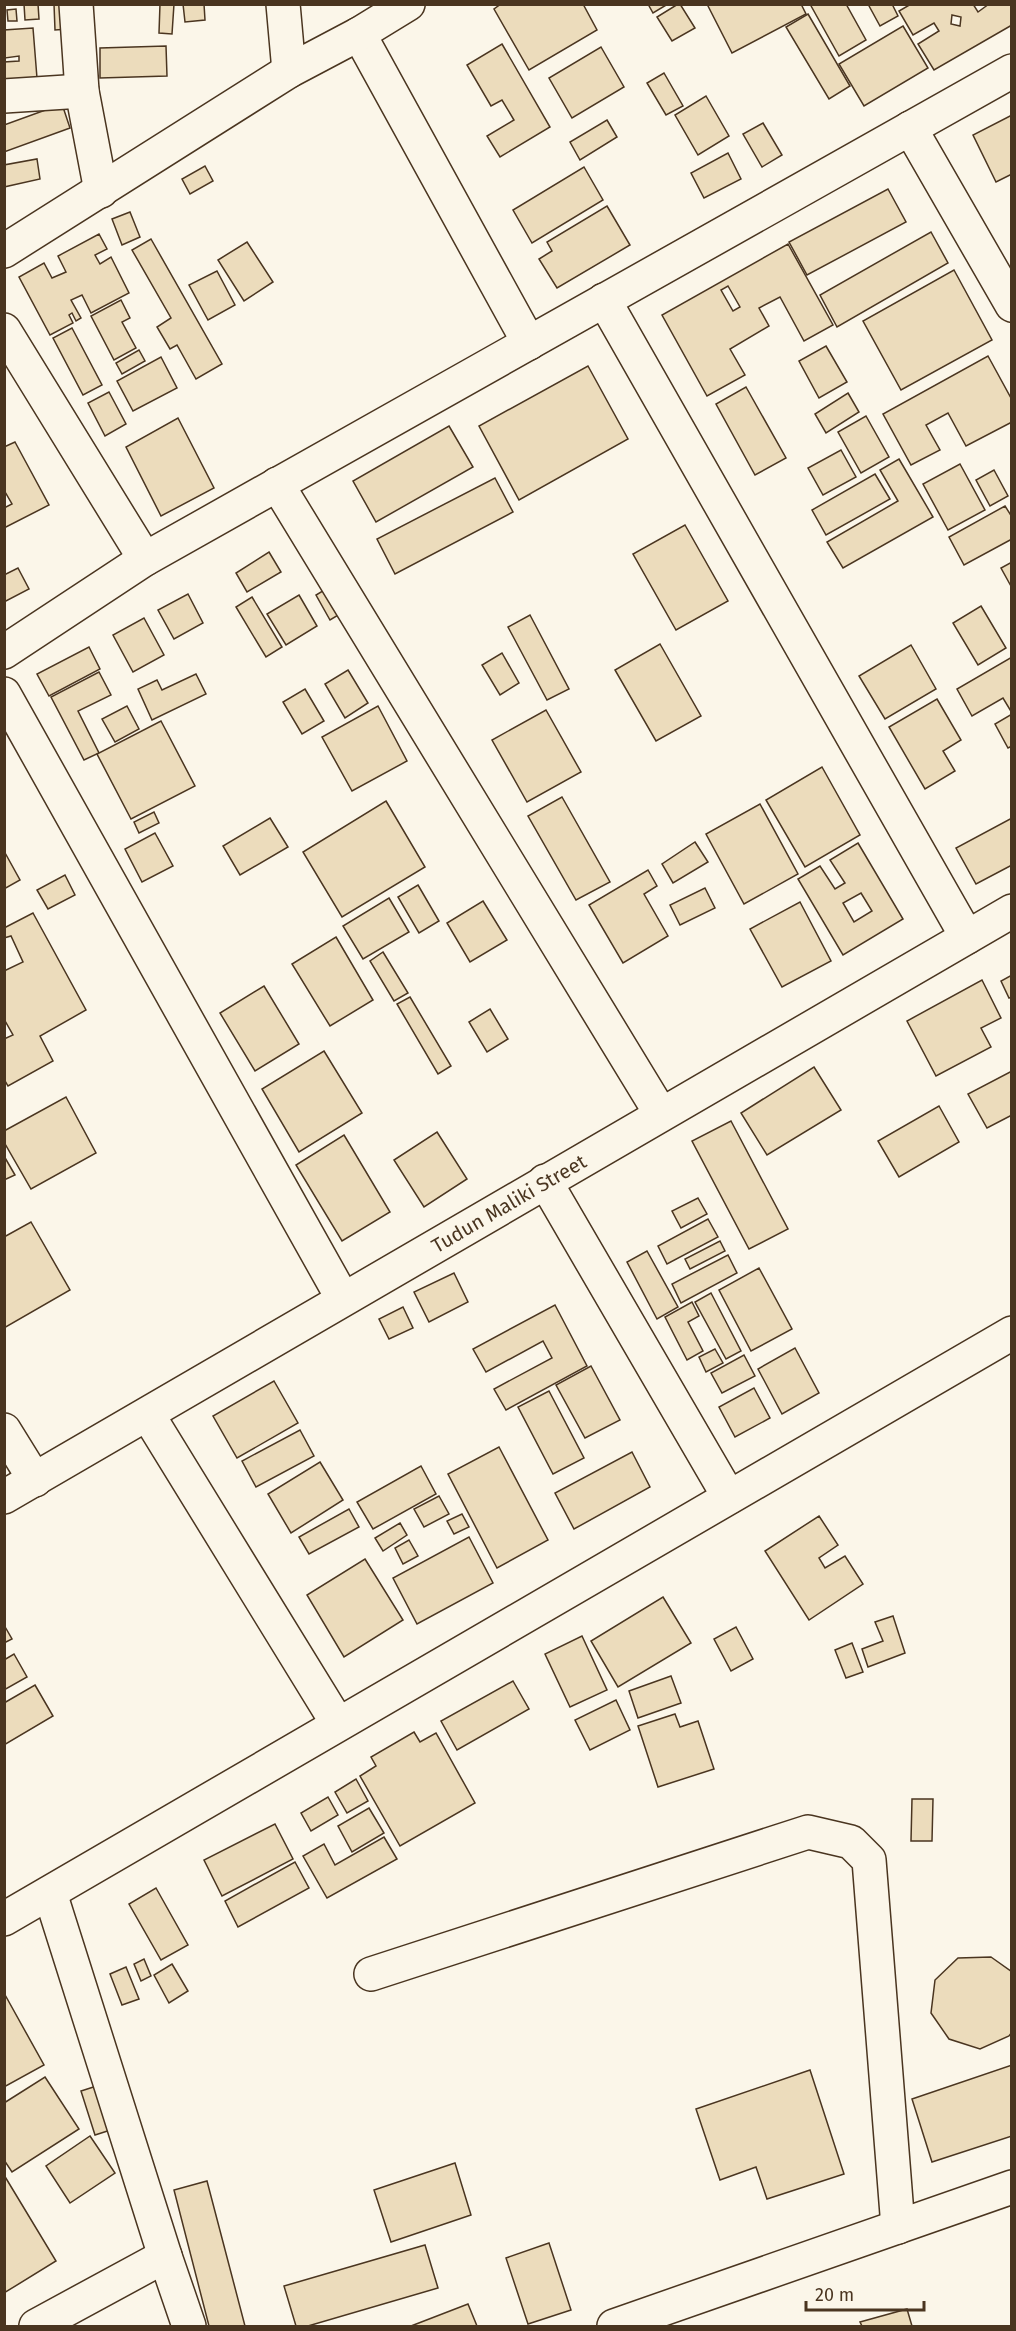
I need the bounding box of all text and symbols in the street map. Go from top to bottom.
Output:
street label: Tudun Maliki Street [427,1149,591,1258]
scale bar [806,2274,924,2312]
text: 20 m [815,2284,854,2306]

